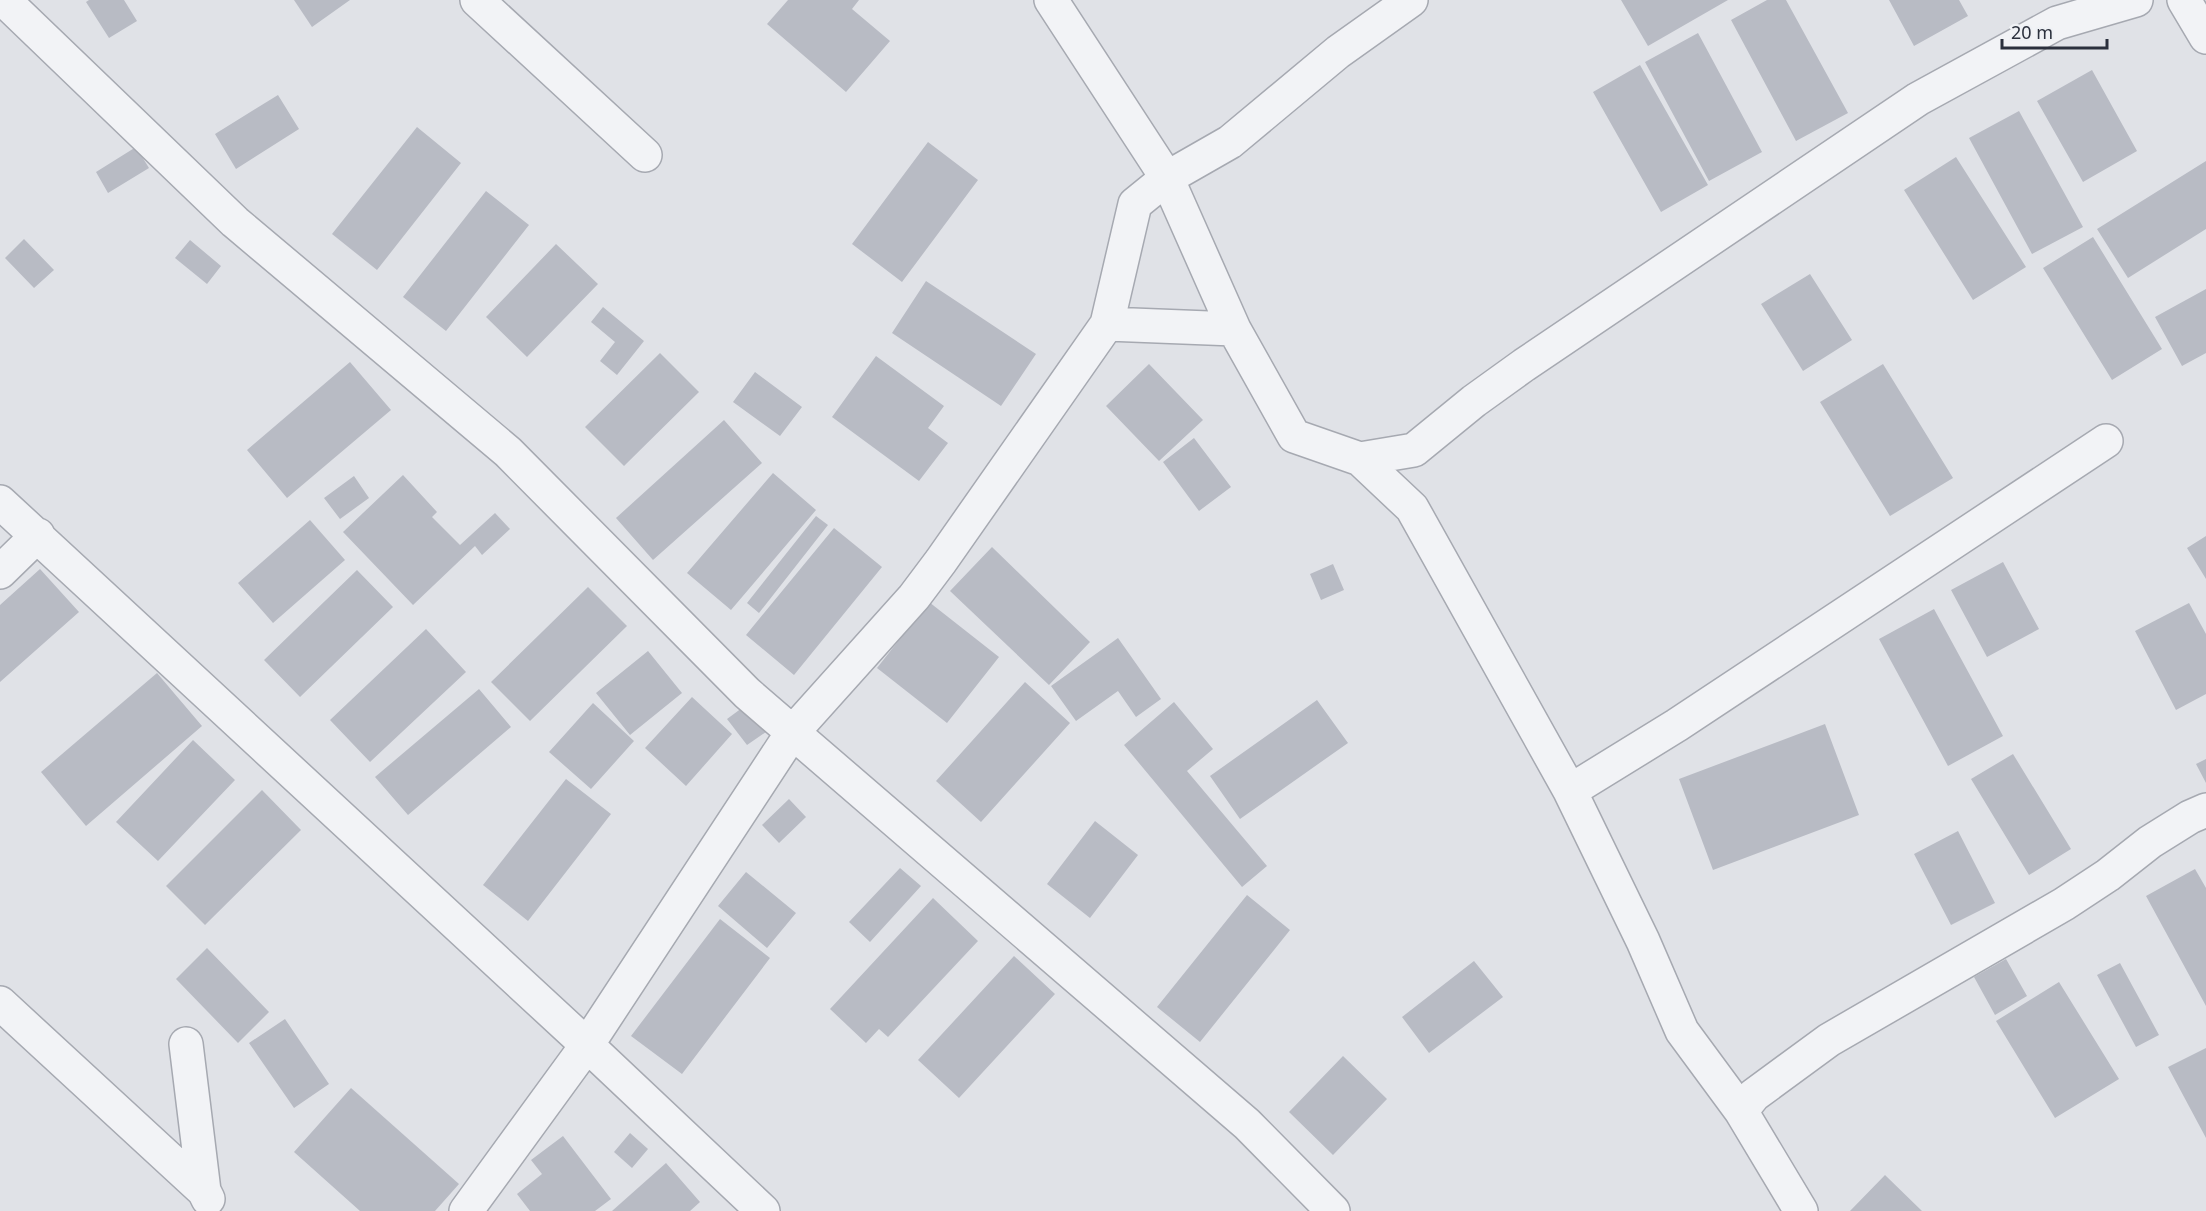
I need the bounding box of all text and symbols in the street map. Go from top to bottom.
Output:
scale bar [2002,12,2107,50]
text: 20 m [2011,20,2053,44]

